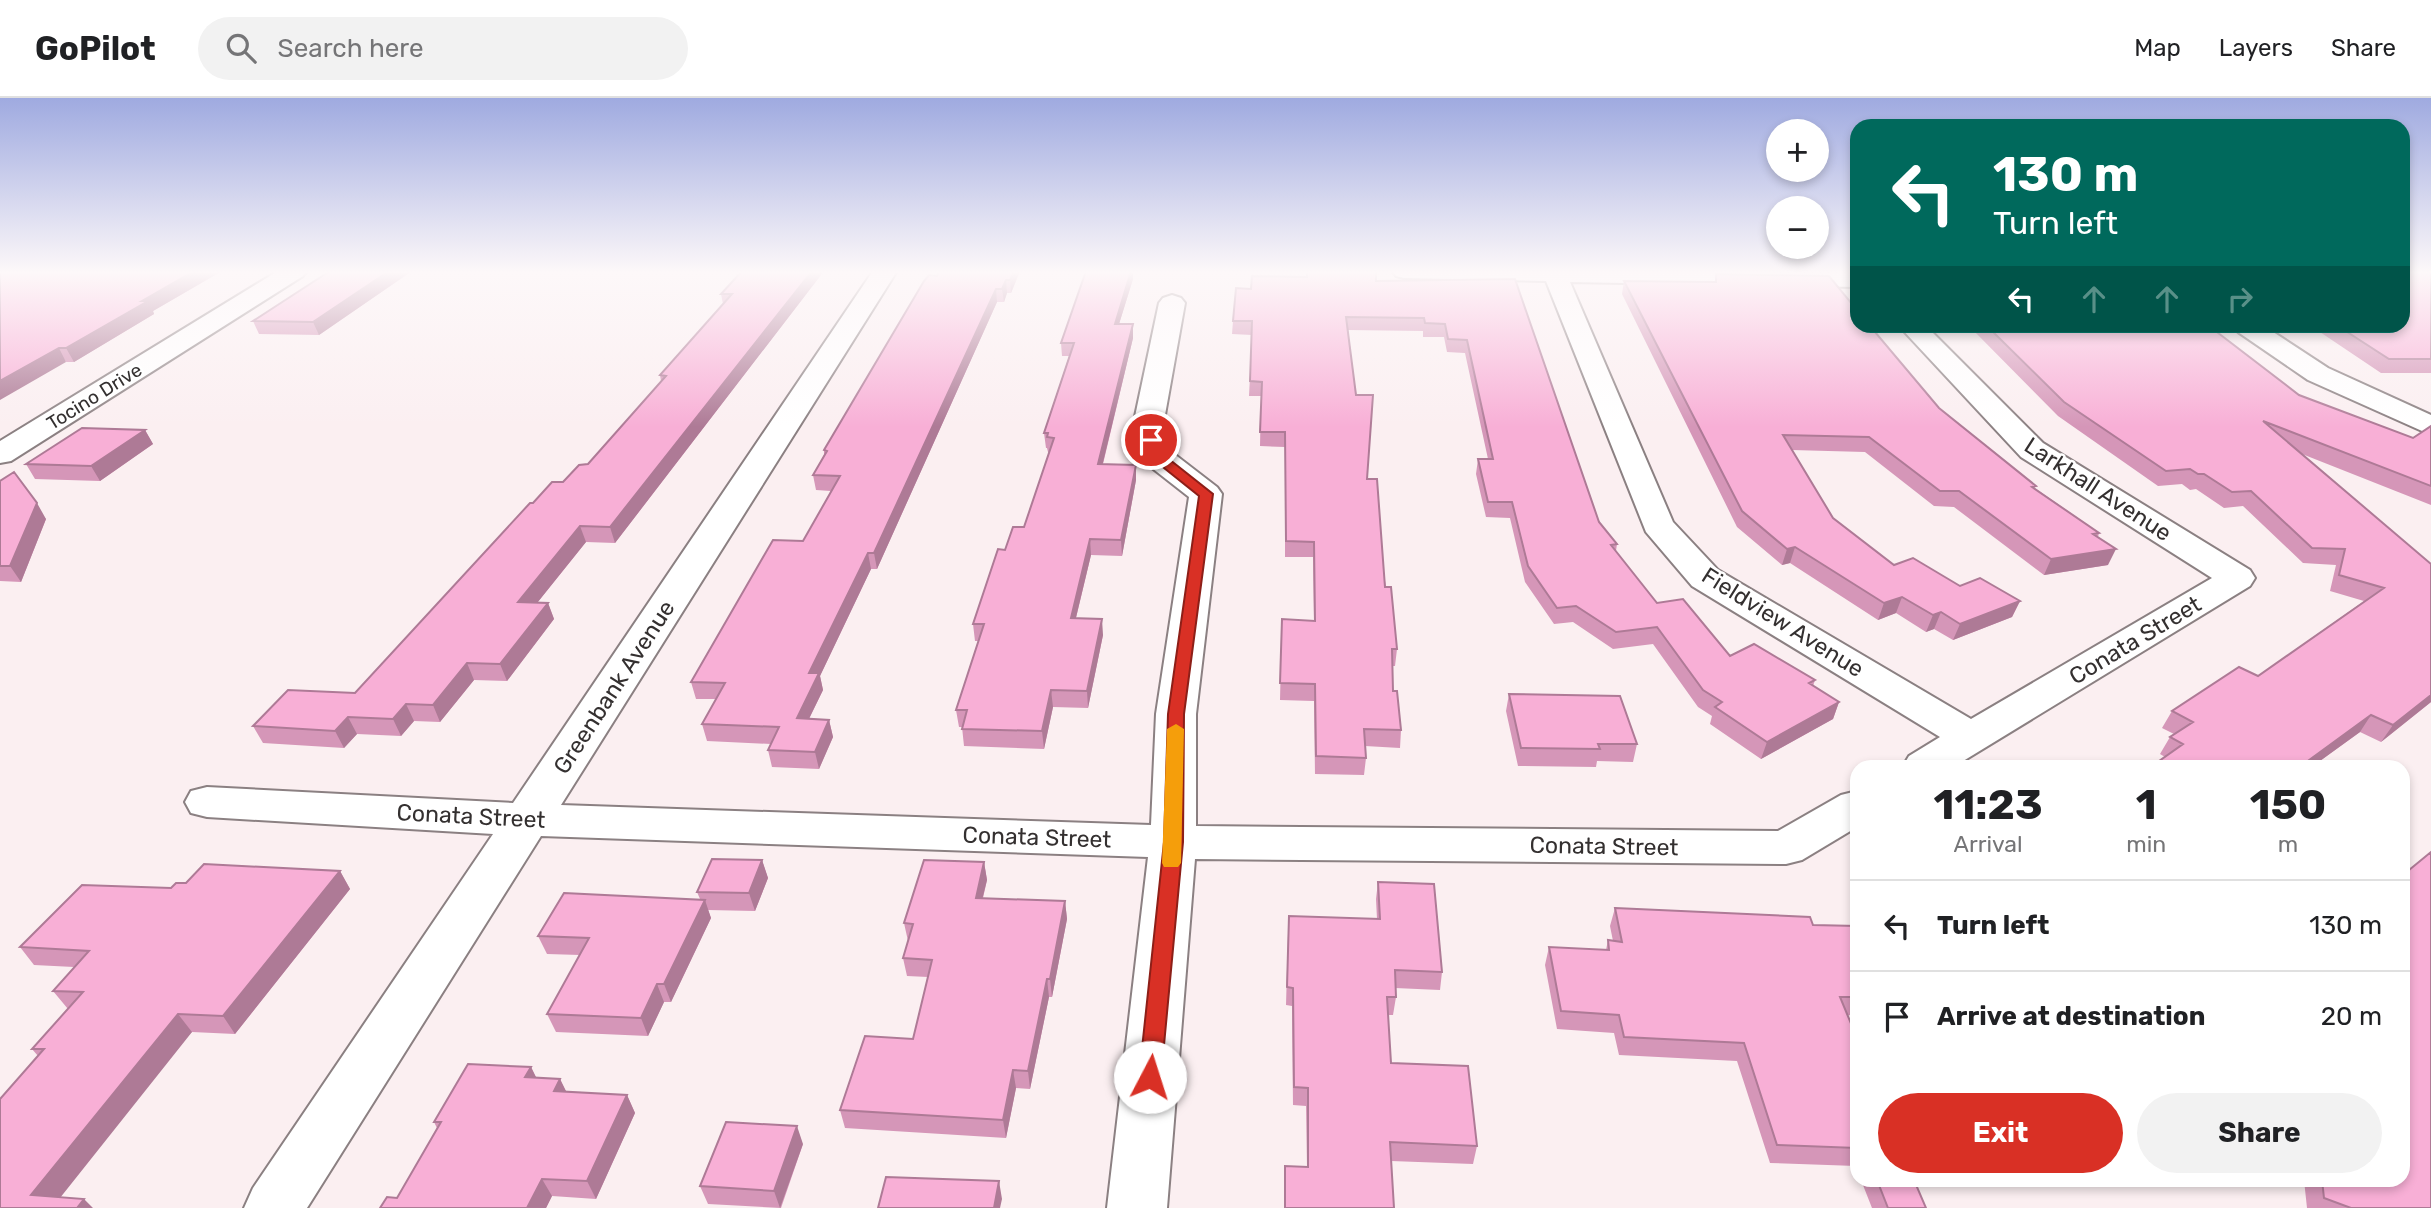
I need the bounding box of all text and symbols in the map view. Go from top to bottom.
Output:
search box [198,17,688,80]
text: GoPilot [35,29,156,68]
icon: search [222,29,260,67]
text: Search here [278,33,423,64]
text: Map [2134,34,2181,62]
text: Layers [2219,34,2293,62]
text: Share [2331,34,2396,62]
map controls [1766,119,1829,259]
button: + [1766,119,1829,182]
text: 130 m [1993,145,2138,203]
icon: left [1878,147,1969,238]
button: − [1766,196,1829,259]
text: Turn left [1993,204,2118,242]
icon: left [2002,280,2040,318]
icon: ahead [2075,280,2113,318]
icon: ahead [2148,280,2186,318]
icon: right [2221,280,2259,318]
street label: Tocino Drive [42,358,146,435]
pin [1121,410,1181,470]
icon: arrive [1132,421,1170,459]
street label: Larkhall Avenue [2019,431,2177,547]
street label: Fieldview Avenue [1697,561,1869,683]
street label: Conata Street [2064,590,2206,690]
street label: Greenbank Avenue [547,595,681,779]
text: 11:23 [1934,780,2043,830]
text: 1 [2136,780,2157,830]
text: 150 [2250,780,2326,830]
street label: Conata Street [396,798,546,834]
street label: Conata Street [962,820,1112,854]
text: Arrival [1954,830,2023,858]
text: min [2126,830,2166,858]
text: m [2278,830,2298,858]
street label: Conata Street [1529,831,1679,861]
icon: left [1878,907,1916,945]
text: Turn left [1937,910,2049,941]
text: 130 m [2309,910,2382,941]
icon: arrive [1878,998,1916,1036]
text: Arrive at destination [1937,1001,2205,1032]
text: 20 m [2321,1001,2382,1032]
position arrow [1113,1040,1187,1114]
button: Exit [1878,1093,2123,1173]
button: Share [2137,1093,2382,1173]

